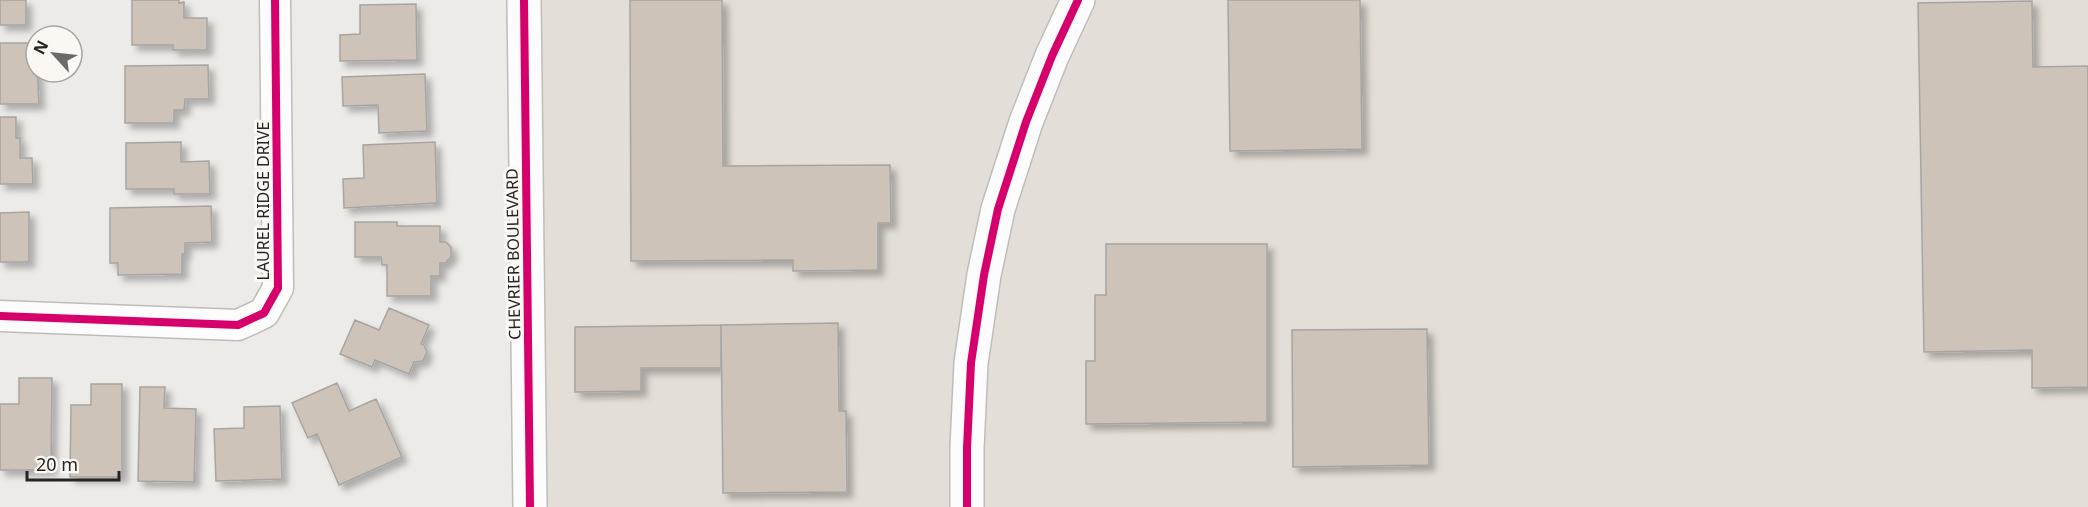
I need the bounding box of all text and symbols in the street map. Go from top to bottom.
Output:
north arrow [24,24,84,84]
text: N [28,36,53,58]
street label: LAUREL RIDGE DRIVE [252,121,274,281]
street label: CHEVRIER BOULEVARD [501,168,525,340]
scale bar [27,444,118,482]
text: 20 m [36,452,78,476]

